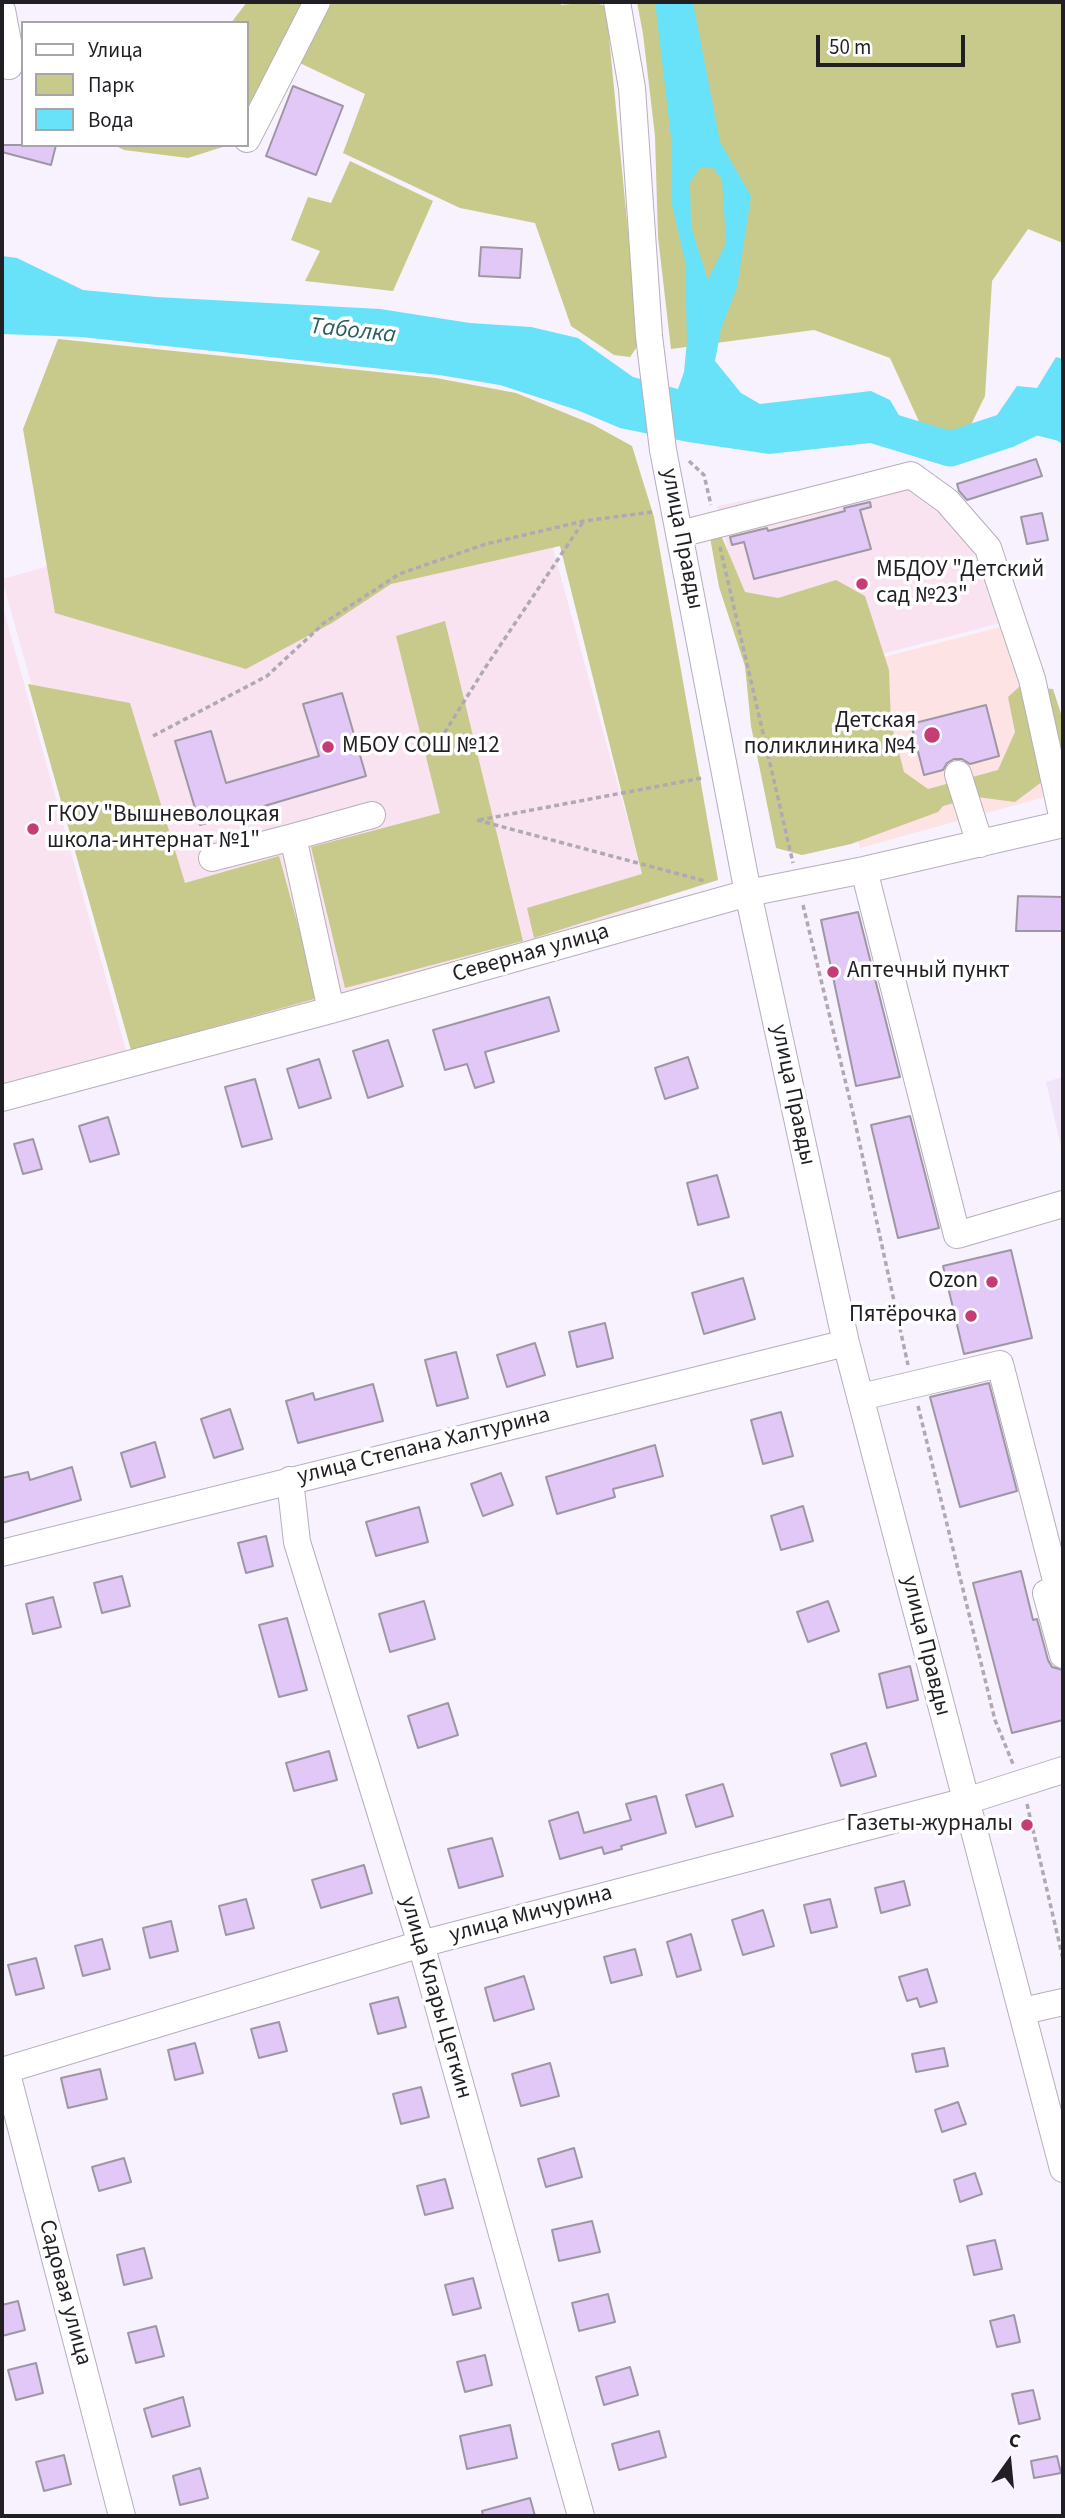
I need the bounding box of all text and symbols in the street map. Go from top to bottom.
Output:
legend [21,21,248,147]
scale bar [820,21,969,65]
text: 50 m [829,32,871,62]
text: Улица [88,35,143,65]
text: Парк [88,70,134,100]
text: Вода [88,105,134,135]
water label: Таболка [309,313,397,351]
street label: улица Правды [654,466,708,612]
place label: МБДОУ "Детский сад №23" [876,557,1044,611]
marker: МБДОУ "Детский сад №23" [854,576,870,592]
place label: Детская поликлиника №4 [744,708,916,762]
marker: Детская поликлиника №4 [922,725,942,745]
place label: МБОУ СОШ №12 [342,733,500,761]
marker: МБОУ СОШ №12 [320,739,336,755]
place label: ГКОУ "Вышневолоцкая школа-интернат №1" [47,802,280,856]
marker: ГКОУ "Вышневолоцкая школа-интернат №1" [25,821,41,837]
street label: Северная улица [450,918,612,990]
place label: Аптечный пункт [847,958,1010,986]
marker: Аптечный пункт [825,964,841,980]
street label: улица Правды [764,1022,820,1168]
place label: Ozon [928,1268,978,1296]
marker: Ozon [984,1274,1000,1290]
place label: Пятёрочка [849,1302,957,1330]
marker: Пятёрочка [963,1308,979,1324]
street label: улица Степана Халтурина [295,1402,553,1492]
street label: улица Правды [894,1573,956,1719]
place label: Газеты-журналы [846,1811,1013,1839]
marker: Газеты-журналы [1019,1817,1035,1833]
street label: улица Мичурина [447,1880,615,1950]
street label: улица Клары Цеткин [393,1894,477,2102]
street label: Садовая улица [31,2217,97,2369]
north arrow [974,2427,1044,2497]
text: С [1006,2427,1023,2456]

